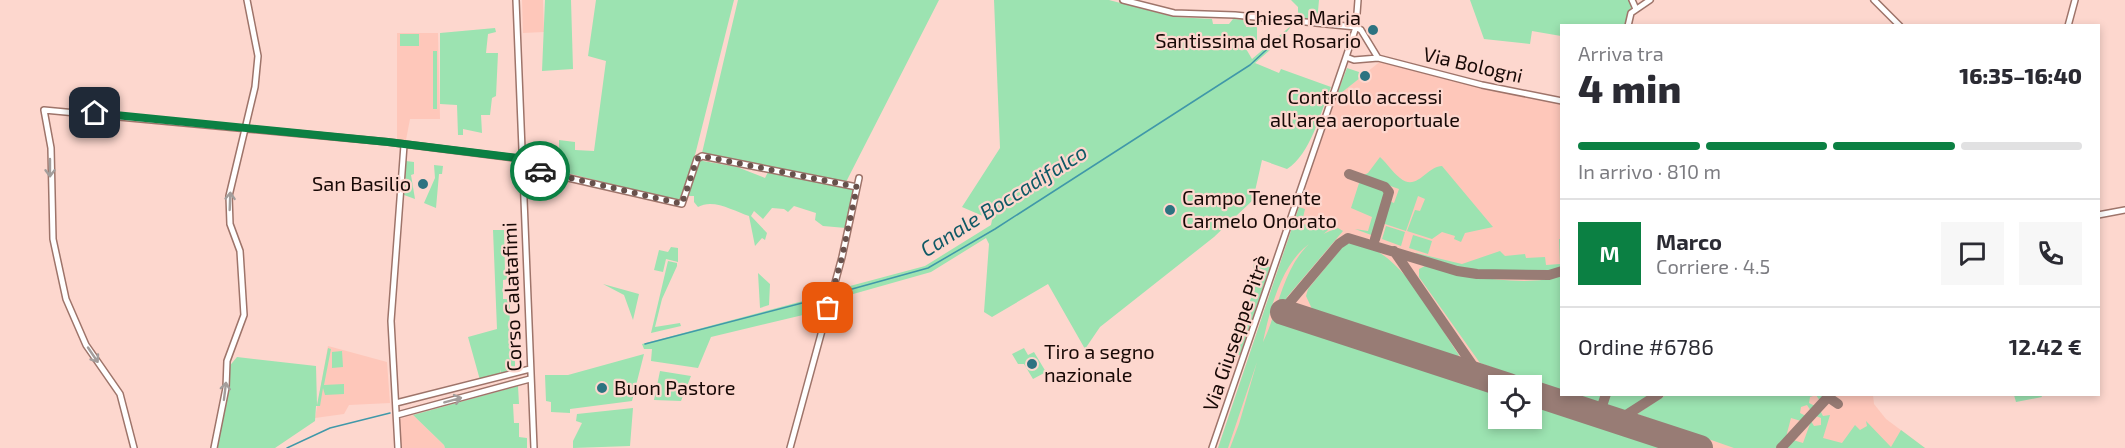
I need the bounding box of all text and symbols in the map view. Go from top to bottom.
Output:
place label: Chiesa Maria Santissima del Rosario [1155,5,1361,52]
marker: Chiesa Maria Santissima del Rosario [1366,23,1380,37]
street label: Via Bologni [1421,41,1525,87]
text: Arriva tra [1578,41,1664,65]
text: 16:35–16:40 [1959,62,2082,88]
text: 4 min [1578,64,1681,111]
marker: Controllo accessi all'area aeroportuale [1358,69,1372,83]
place label: Controllo accessi all'area aeroportuale [1270,84,1460,131]
pin [69,87,120,138]
icon: home [78,96,111,129]
water label: Canale Boccadifalco [915,138,1091,261]
courier [510,141,570,201]
icon: car [524,155,557,188]
one-way arrow [45,157,56,177]
text: In arrivo · 810 m [1578,159,1721,183]
place label: San Basilio [312,171,411,195]
marker: San Basilio [416,177,430,191]
place label: Campo Tenente Carmelo Onorato [1182,185,1337,232]
one-way arrow [224,192,235,212]
marker: Campo Tenente Carmelo Onorato [1163,203,1177,217]
street label: Corso Calatafimi [496,222,526,372]
button: chat [1941,222,2004,285]
button: phone [2019,222,2082,285]
text: Marco [1656,228,1722,254]
text: M [1599,240,1620,266]
street label: Via Giuseppe Pitrè [1197,251,1273,414]
text: Corriere · 4.5 [1656,254,1770,278]
pin [802,282,853,333]
icon: bag [811,291,844,324]
text: Ordine #6786 [1578,333,1714,359]
text: 12.42 € [2009,333,2082,359]
place label: Tiro a segno nazionale [1044,339,1155,386]
one-way arrow [87,346,99,362]
marker: Tiro a segno nazionale [1025,357,1039,371]
place label: Buon Pastore [614,375,736,399]
map controls [1488,375,1542,429]
button: locate [1488,375,1542,429]
one-way arrow [219,381,230,401]
marker: Buon Pastore [595,381,609,395]
one-way arrow [443,393,462,405]

